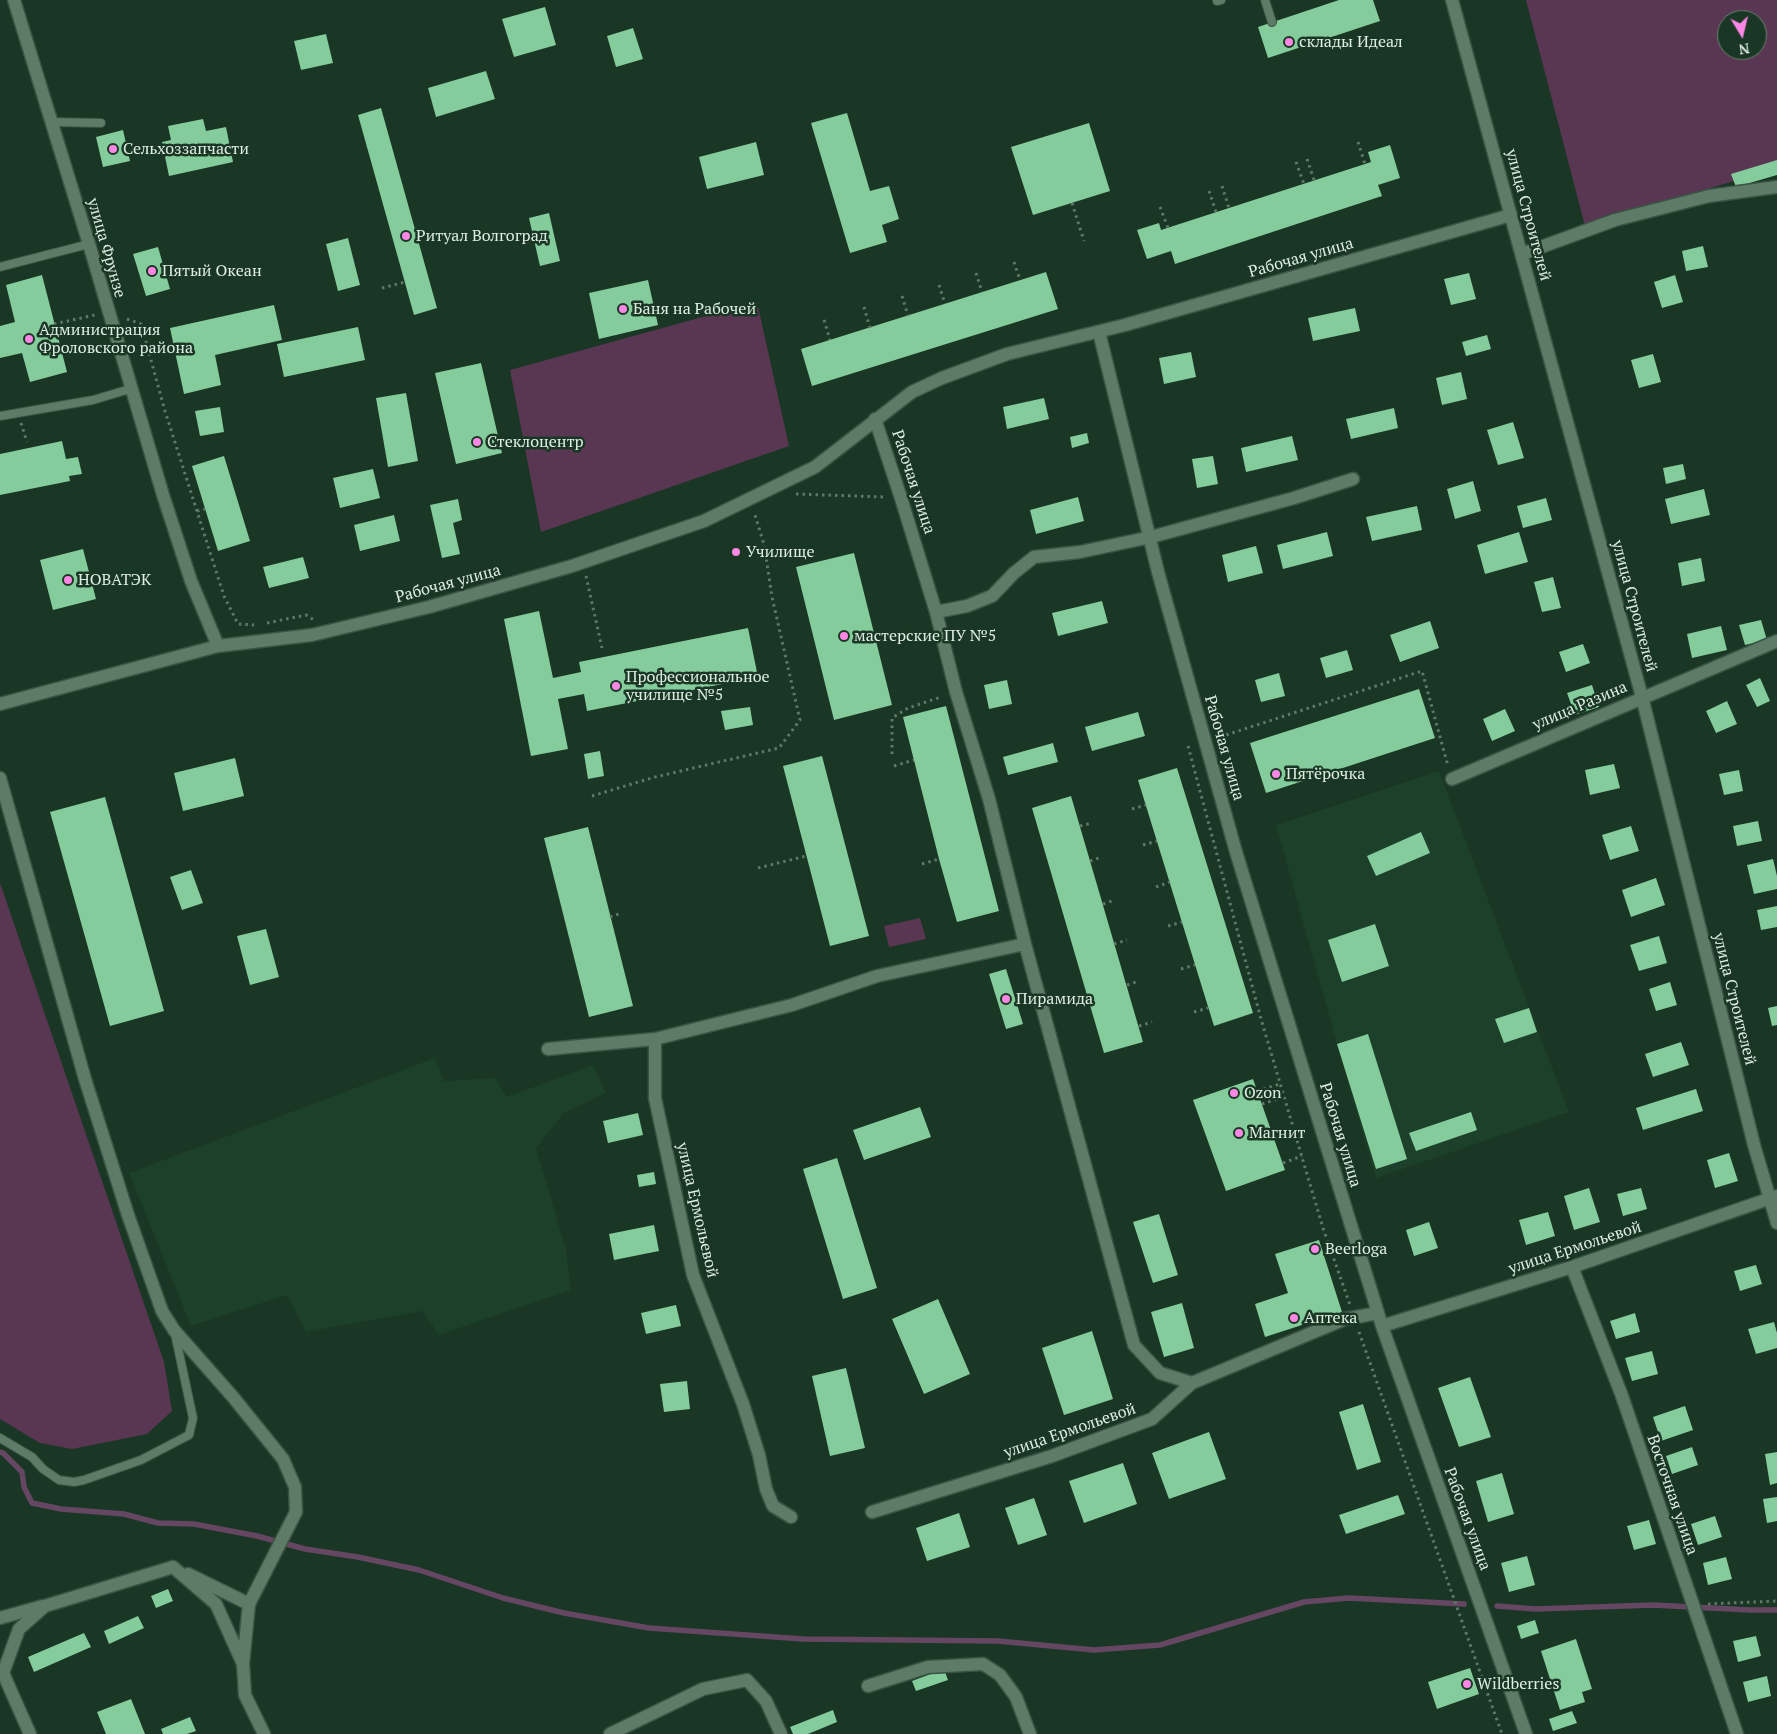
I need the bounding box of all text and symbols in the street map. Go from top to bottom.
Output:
north arrow [1717,10,1767,60]
place label: склады Идеал [1299,32,1403,52]
marker: склады Идеал [1283,36,1295,48]
text: N [1738,39,1751,60]
place label: Сельхоззапчасти [123,139,249,159]
marker: Сельхоззапчасти [107,143,119,155]
street label: улица Строителей [1501,147,1555,283]
street label: улица Фрунзе [83,196,129,300]
place label: Ритуал Волгоград [416,226,548,246]
marker: Ритуал Волгоград [400,230,412,242]
street label: Рабочая улица [1246,234,1356,282]
place label: Пятый Океан [162,261,262,281]
marker: Пятый Океан [146,265,158,277]
place label: Баня на Рабочей [633,299,756,319]
marker: Баня на Рабочей [617,303,629,315]
place label: Администрация Фроловского района [39,320,193,358]
marker: Администрация Фроловского района [23,333,35,345]
street label: Рабочая улица [887,428,939,536]
place label: Стеклоцентр [487,432,584,452]
marker: Стеклоцентр [471,436,483,448]
street label: улица Строителей [1607,538,1661,674]
place label: Училище [746,542,814,562]
marker: Училище [730,546,742,558]
street label: Рабочая улица [393,561,503,607]
place label: НОВАТЭК [78,570,151,590]
marker: НОВАТЭК [62,574,74,586]
place label: мастерские ПУ №5 [854,626,996,646]
marker: мастерские ПУ №5 [838,630,850,642]
place label: Профессиональное училище №5 [626,667,770,705]
street label: улица Разина [1530,677,1630,735]
marker: Профессиональное училище №5 [610,680,622,692]
street label: Рабочая улица [1200,693,1248,803]
place label: Пятёрочка [1286,764,1365,784]
marker: Пятёрочка [1270,768,1282,780]
street label: улица Строителей [1708,931,1760,1067]
place label: Пирамида [1016,989,1093,1009]
marker: Пирамида [1000,993,1012,1005]
street label: Рабочая улица [1315,1080,1365,1190]
place label: Ozon [1244,1083,1282,1103]
marker: Ozon [1228,1087,1240,1099]
place label: Магнит [1249,1123,1305,1143]
marker: Магнит [1233,1127,1245,1139]
street label: улица Ермольевой [672,1140,722,1280]
street label: улица Ермольевой [1506,1217,1644,1279]
place label: Beerloga [1325,1239,1387,1259]
marker: Beerloga [1309,1243,1321,1255]
place label: Аптека [1304,1308,1357,1328]
marker: Аптека [1288,1312,1300,1324]
street label: улица Ермольевой [1001,1399,1139,1463]
street label: Восточная улица [1642,1432,1702,1558]
street label: Рабочая улица [1439,1465,1495,1573]
place label: Wildberries [1477,1674,1559,1694]
marker: Wildberries [1461,1678,1473,1690]

